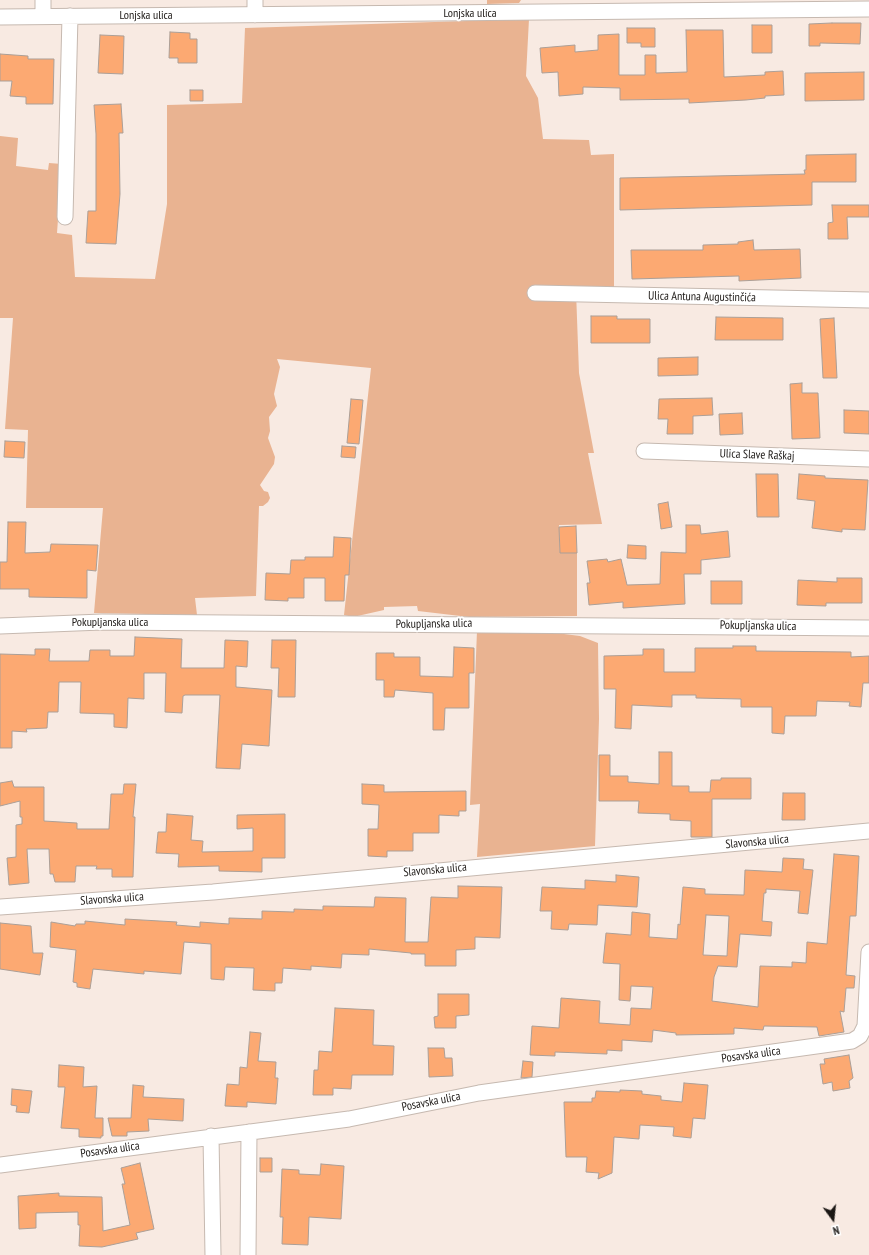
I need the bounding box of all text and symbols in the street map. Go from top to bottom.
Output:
street label: Lonjska ulica [443,7,497,21]
street label: Lonjska ulica [119,9,173,23]
street label: Ulica Antuna Augustinčića [648,289,756,305]
street label: Ulica Slave Raškaj [719,446,795,464]
street label: Pokupljanska ulica [72,616,148,630]
street label: Pokupljanska ulica [396,616,472,632]
street label: Pokupljanska ulica [720,618,796,634]
street label: Slavonska ulica [725,832,789,852]
street label: Slavonska ulica [403,860,467,880]
street label: Slavonska ulica [80,890,144,908]
street label: Posavska ulica [721,1044,781,1066]
street label: Posavska ulica [400,1089,462,1115]
street label: Posavska ulica [80,1139,140,1161]
north arrow [813,1199,853,1239]
text: N [831,1223,841,1238]

